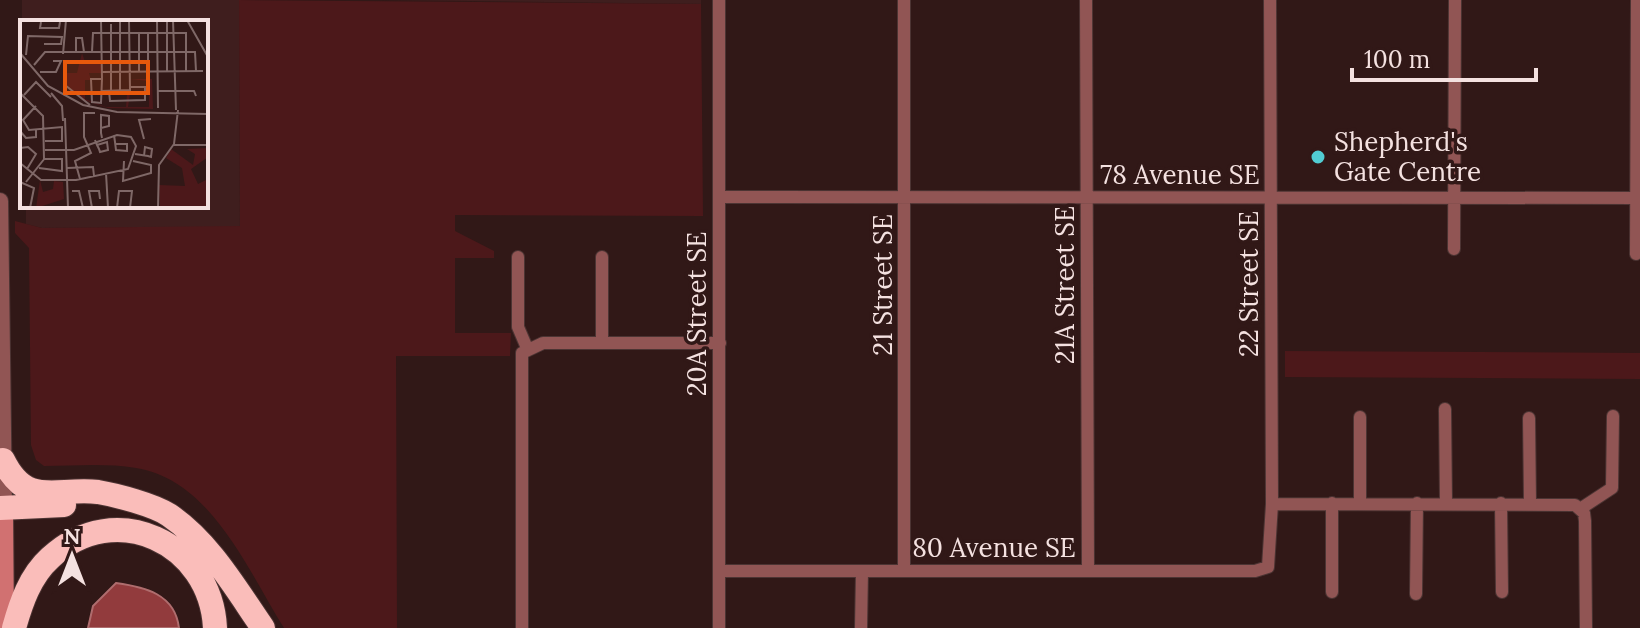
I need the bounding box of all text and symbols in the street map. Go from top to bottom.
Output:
inset map [20,20,208,208]
scale bar [1352,32,1536,82]
text: 100 m [1364,44,1430,75]
place label: Shepherd's Gate Centre [1334,125,1481,188]
marker: Shepherd's Gate Centre [1309,148,1327,166]
street label: 78 Avenue SE [1100,158,1260,191]
street label: 21A Street SE [1048,206,1081,364]
street label: 22 Street SE [1232,211,1265,357]
street label: 21 Street SE [866,214,899,356]
street label: 20A Street SE [680,232,713,396]
north arrow [32,516,112,596]
text: N [63,522,81,550]
street label: 80 Avenue SE [912,531,1076,564]

